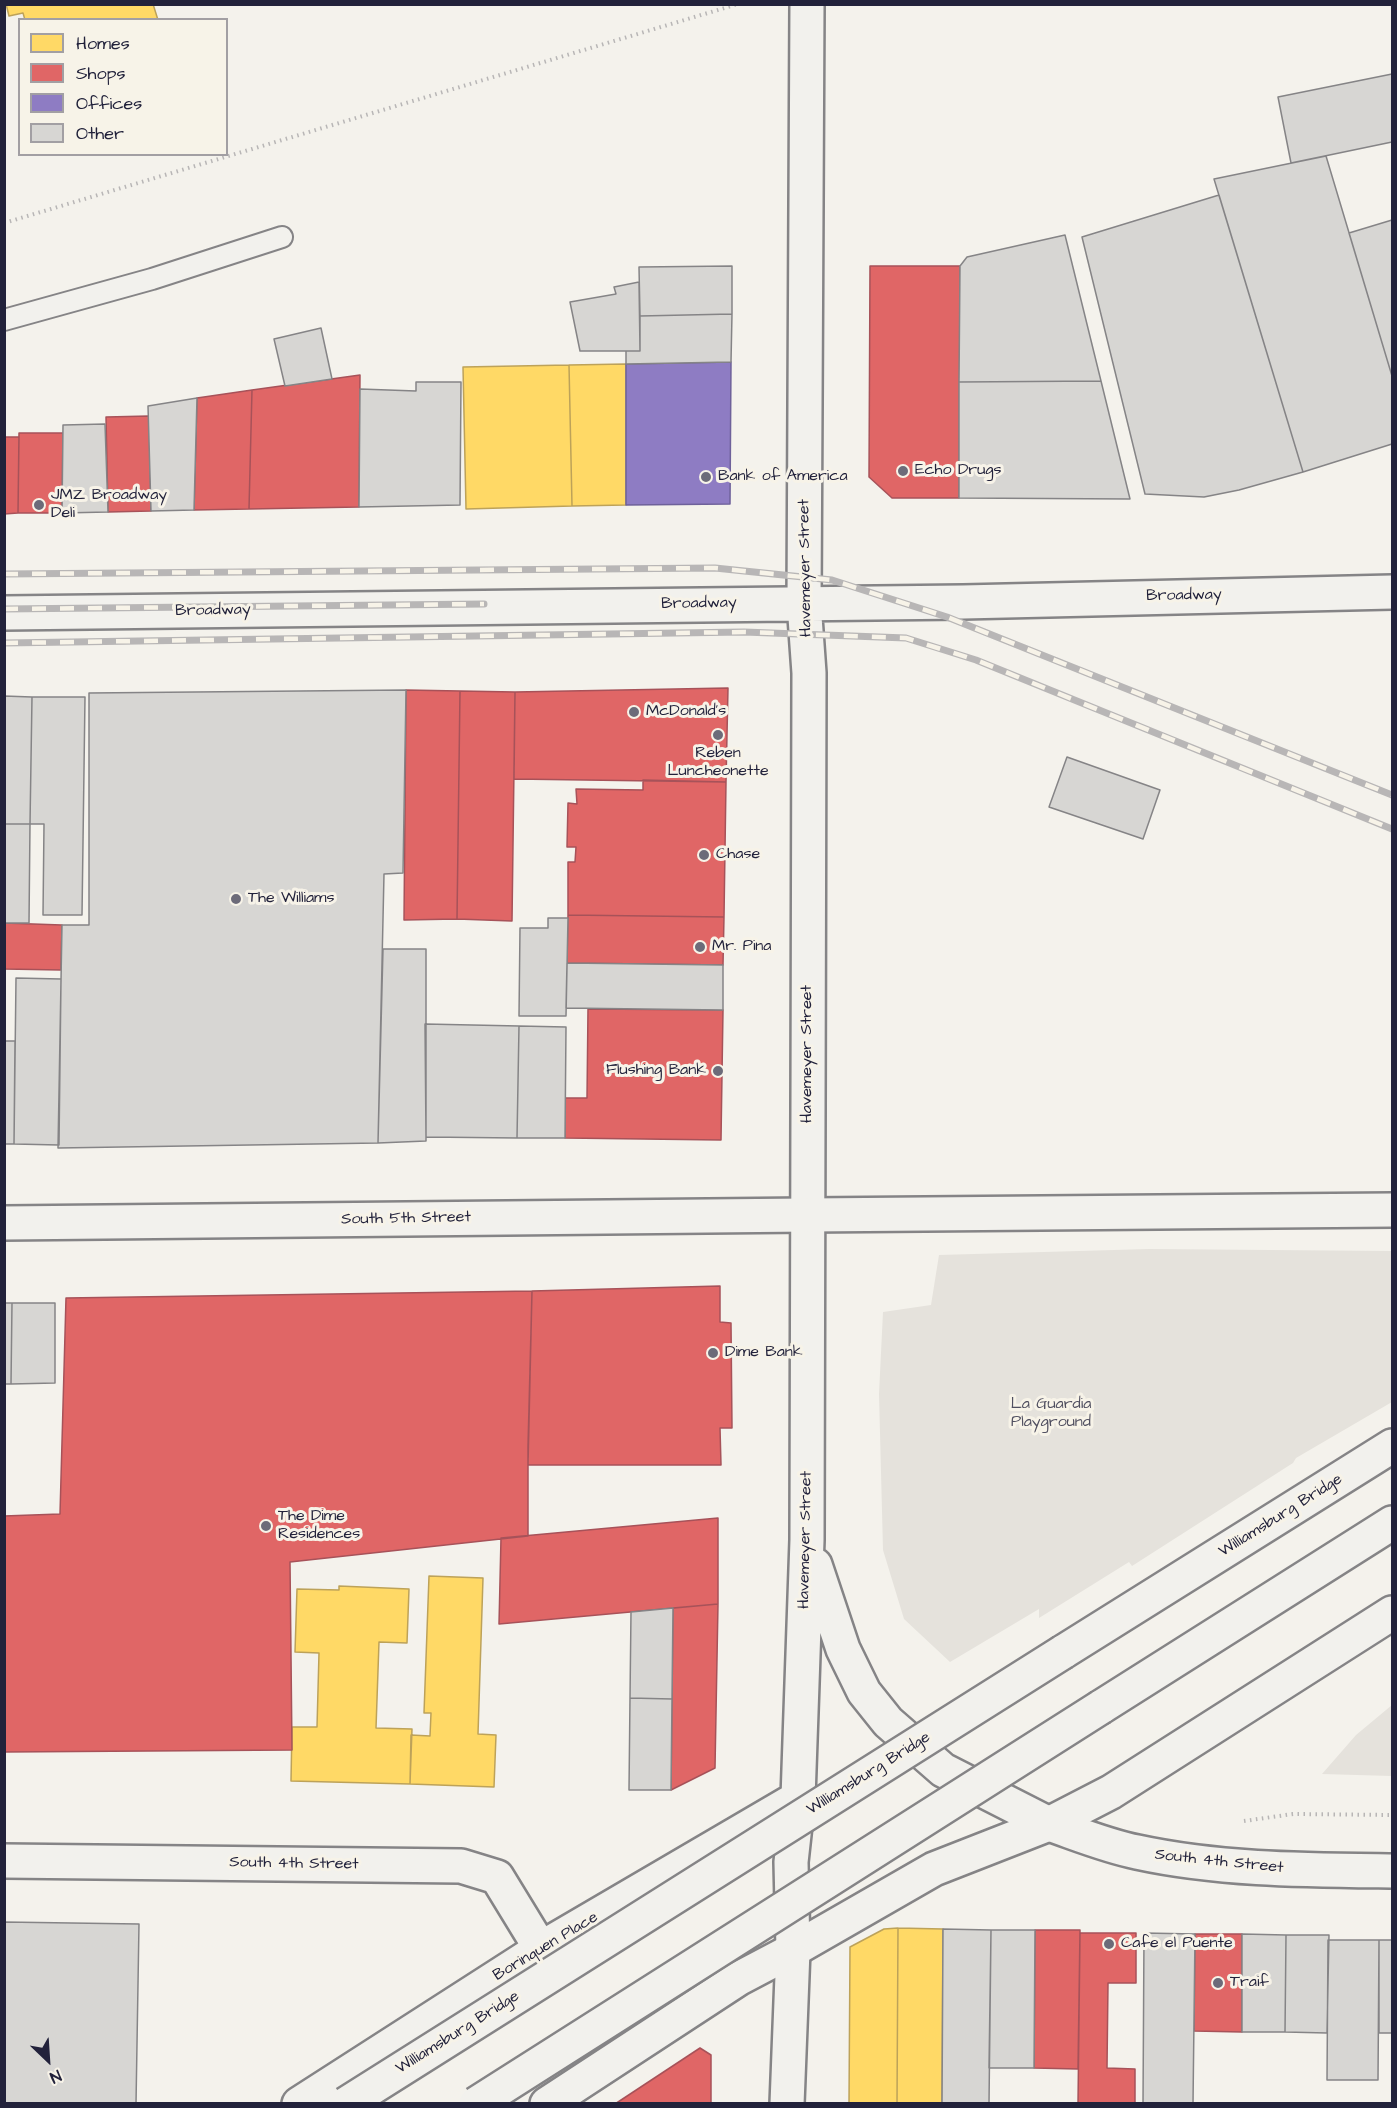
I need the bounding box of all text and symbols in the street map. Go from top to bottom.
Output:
legend [18,18,228,156]
text: Homes [76,31,130,56]
text: Shops [76,61,126,86]
text: Offices [76,91,142,116]
text: Other [76,121,124,146]
place label: Echo Drugs [915,461,1002,481]
marker: Echo Drugs [896,464,910,478]
place label: Bank of America [718,467,848,487]
marker: Bank of America [699,470,713,484]
place label: JMZ Broadway Deli [51,486,167,524]
marker: JMZ Broadway Deli [32,498,46,512]
street label: Havemeyer Street [795,499,817,637]
street label: Broadway [1146,586,1222,606]
street label: Broadway [661,594,737,614]
street label: Broadway [175,601,251,621]
place label: McDonald's [646,702,726,722]
marker: McDonald's [627,705,641,719]
marker: Reben Luncheonette [711,728,725,742]
place label: Reben Luncheonette [667,744,769,782]
place label: Chase [716,845,760,865]
marker: Chase [697,848,711,862]
place label: The Williams [248,889,334,909]
marker: The Williams [229,892,243,906]
place label: Mr. Pina [712,937,771,957]
marker: Mr. Pina [693,940,707,954]
street label: Havemeyer Street [798,985,818,1123]
place label: Flushing Bank [606,1061,706,1081]
marker: Flushing Bank [711,1064,725,1078]
street label: South 5th Street [341,1208,471,1230]
place label: Dime Bank [725,1343,803,1363]
marker: Dime Bank [706,1346,720,1360]
park label: La Guardia Playground [1011,1395,1091,1433]
street label: Williamsburg Bridge [1216,1470,1346,1562]
street label: Havemeyer Street [795,1471,817,1609]
place label: The Dime Residences [278,1507,360,1545]
marker: The Dime Residences [259,1519,273,1533]
street label: Williamsburg Bridge [804,1728,934,1820]
street label: South 4th Street [1154,1846,1284,1878]
street label: South 4th Street [229,1853,359,1875]
street label: Borinquen Place [490,1908,602,1986]
place label: Cafe el Puente [1121,1934,1233,1954]
marker: Cafe el Puente [1102,1937,1116,1951]
place label: Traif [1230,1973,1269,1993]
marker: Traif [1211,1976,1225,1990]
street label: Williamsburg Bridge [393,1987,523,2079]
north arrow [18,2030,78,2090]
text: N [46,2064,65,2088]

